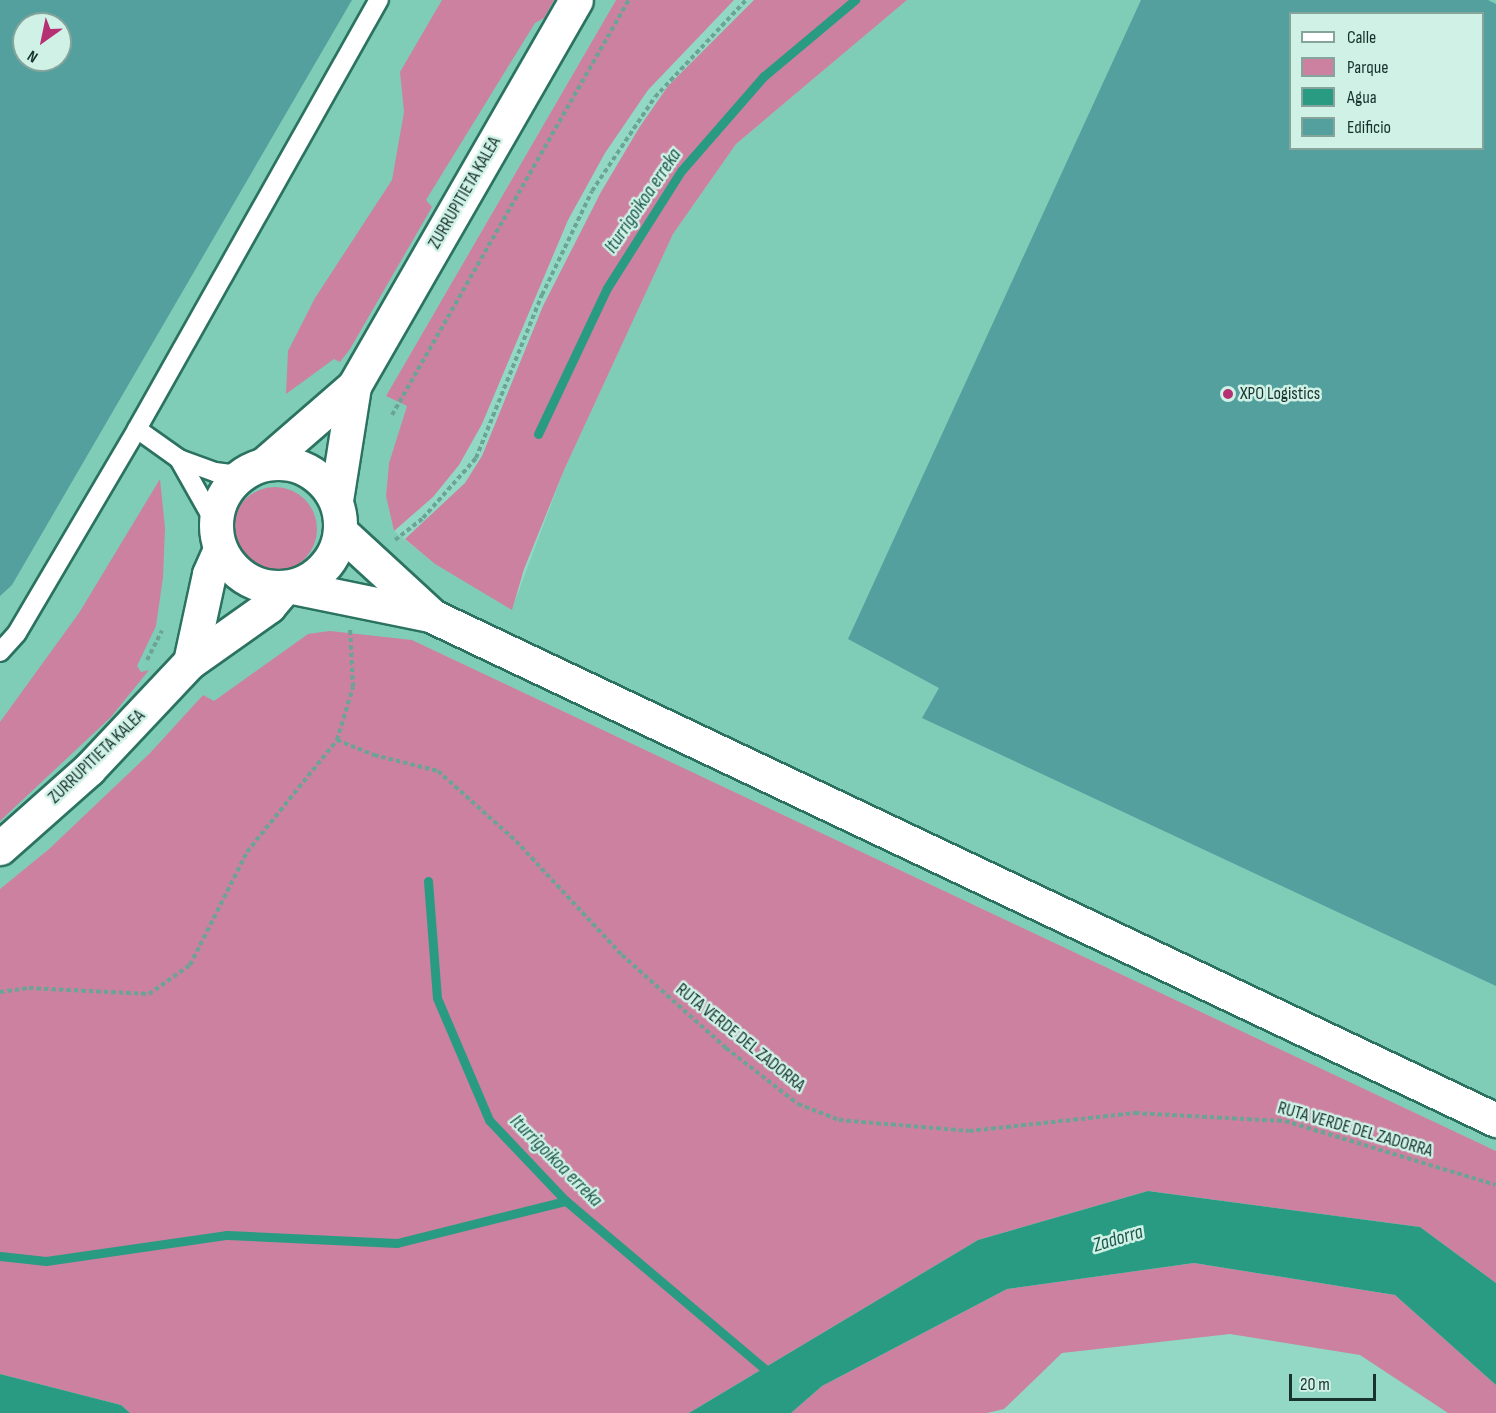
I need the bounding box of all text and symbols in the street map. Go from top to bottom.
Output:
north arrow [12,12,72,72]
legend [1289,12,1484,150]
text: Calle [1347,27,1376,48]
text: N [24,46,42,66]
text: Parque [1347,57,1388,78]
text: Agua [1347,87,1377,108]
text: Edificio [1347,117,1391,138]
street label: ZURRUPITIETA KALEA [424,133,506,253]
water label: Iturrigoikoa erreka [599,144,687,258]
place label: XPO Logistics [1240,383,1320,405]
marker: XPO Logistics [1221,387,1235,401]
street label: ZURRUPITIETA KALEA [44,705,150,809]
street label: RUTA VERDE DEL ZADORRA [671,979,809,1097]
street label: RUTA VERDE DEL ZADORRA [1275,1098,1435,1162]
water label: Iturrigoikoa erreka [505,1110,607,1212]
water label: Zadorra [1090,1220,1146,1258]
scale bar [1292,1362,1379,1400]
text: 20 m [1300,1374,1330,1395]

